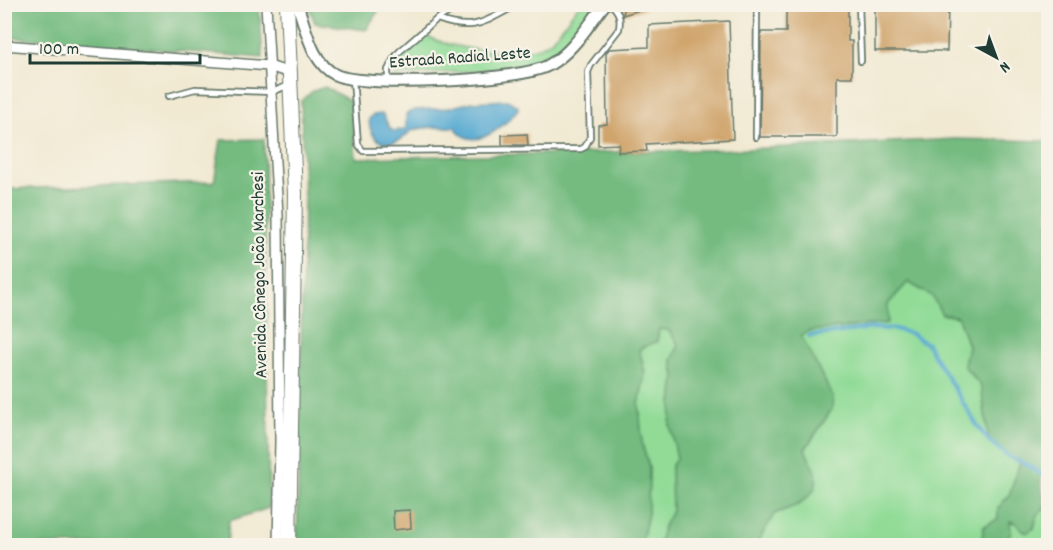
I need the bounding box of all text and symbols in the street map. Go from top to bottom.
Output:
scale bar [30,27,200,65]
north arrow [966,27,1026,87]
text: 100 m [39,38,79,63]
street label: Estrada Radial Leste [388,42,532,76]
text: N [994,55,1015,78]
street label: Avenida Cônego João Marchesi [247,171,275,379]

